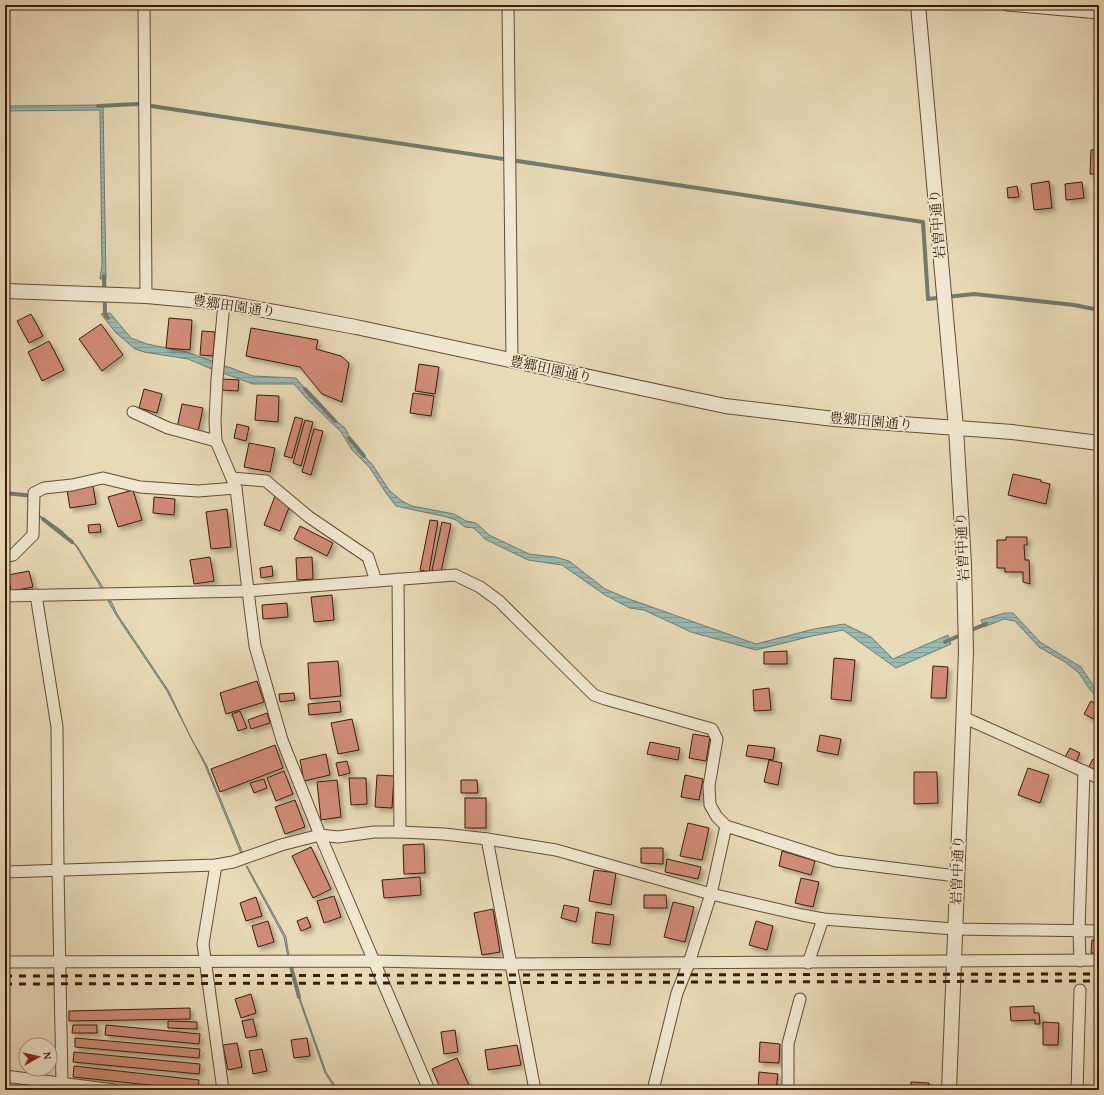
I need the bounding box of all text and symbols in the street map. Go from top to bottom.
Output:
street label: 岩曽中通り [924,188,950,260]
street label: 豊郷田園通り [191,290,277,322]
street label: 豊郷田園通り [508,350,594,388]
street label: 豊郷田園通り [828,407,914,435]
street label: 岩曽中通り [950,512,974,582]
street label: 岩曽中通り [946,835,968,905]
north arrow [18,1037,58,1077]
text: N [39,1051,56,1061]

